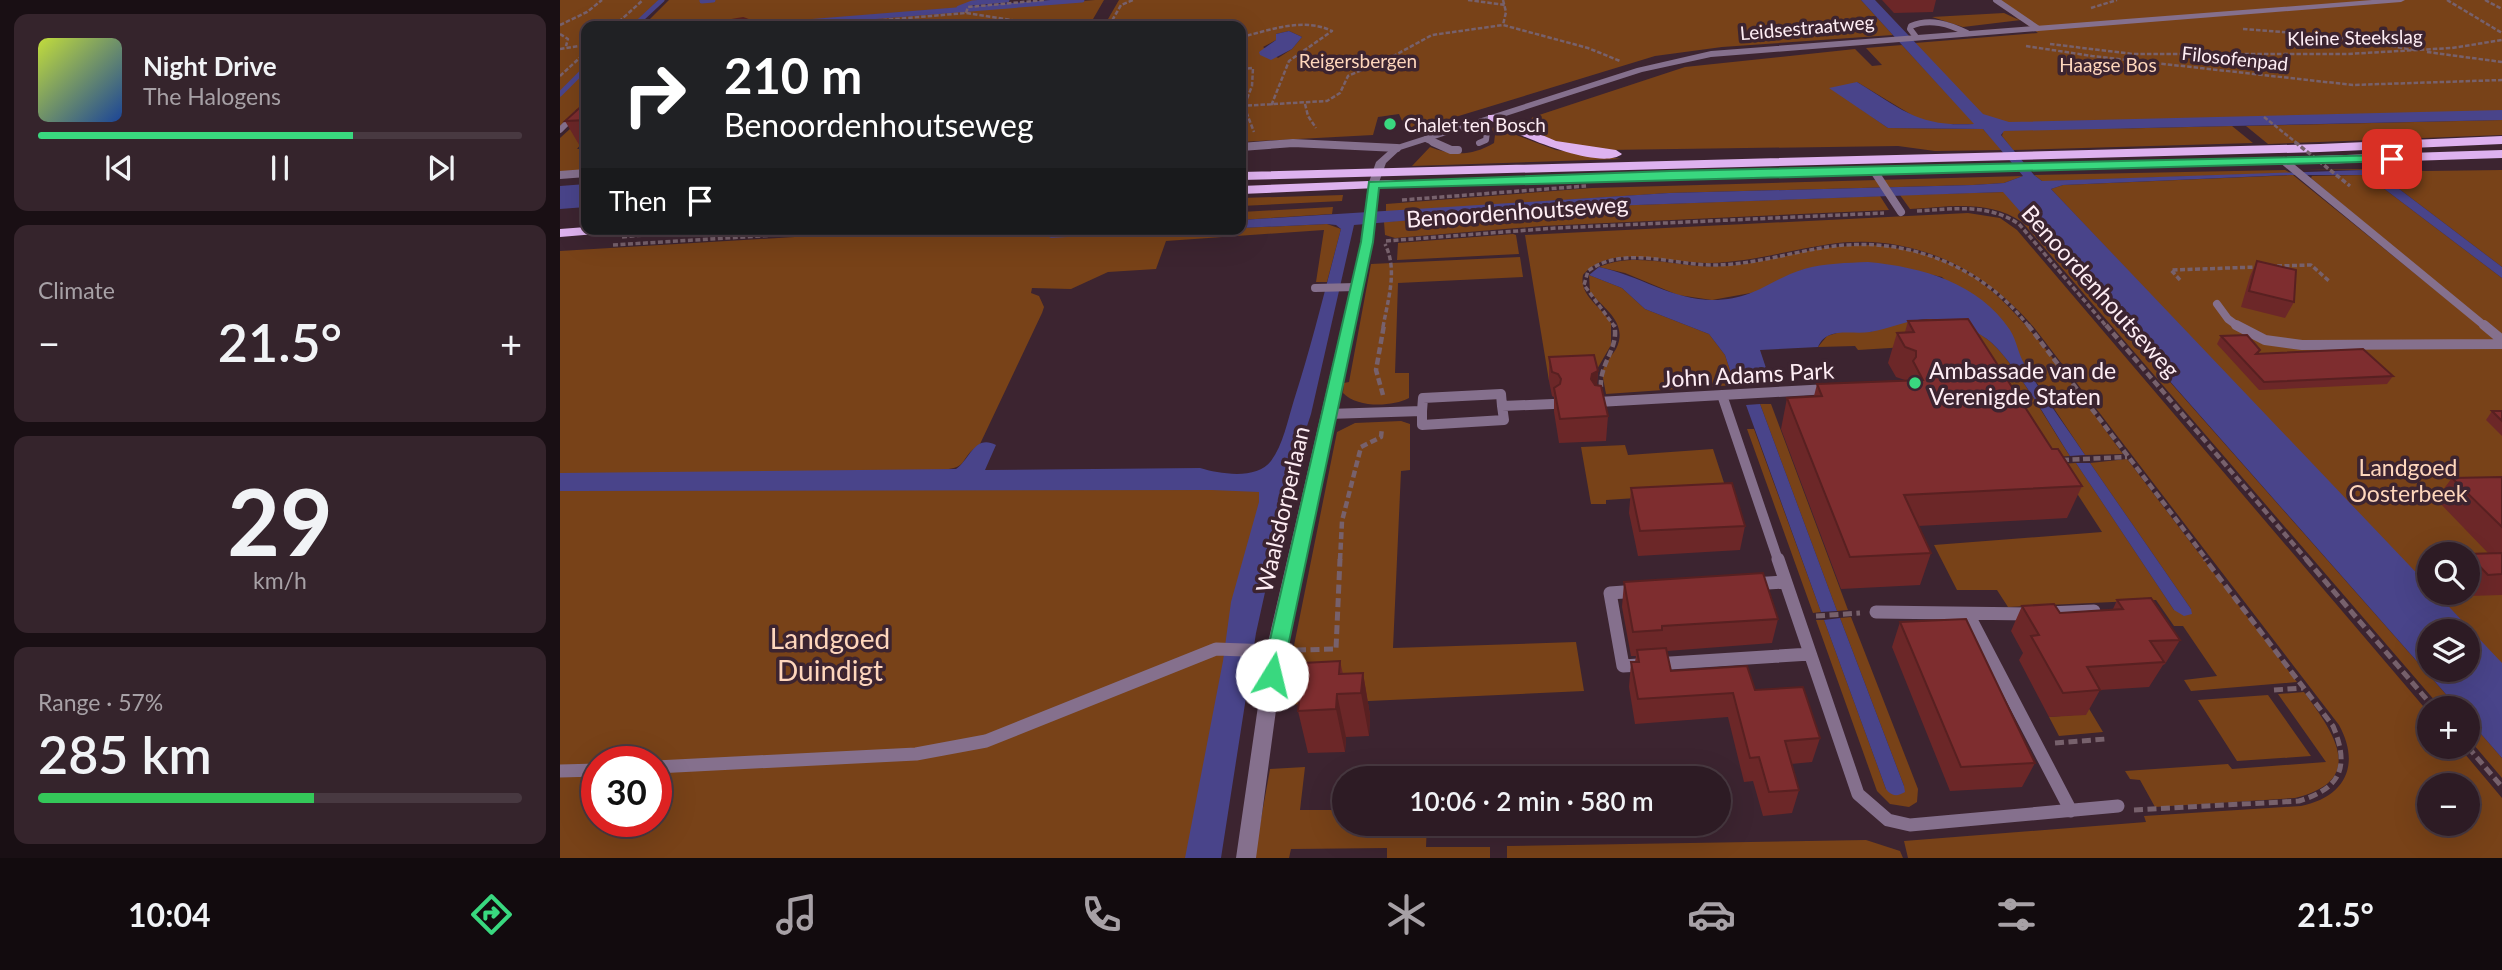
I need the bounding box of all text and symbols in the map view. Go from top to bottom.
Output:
street label: Leidsestraatweg [1739,10,1875,44]
street label: Kleine Steekslag [2287,24,2423,50]
street label: Filosofenpad [2181,41,2289,75]
text: 210 m [724,46,862,104]
icon: right [609,49,700,140]
park label: Reigersbergen [1299,49,1417,72]
text: Night Drive [143,50,277,82]
park label: Haagse Bos [2059,53,2157,76]
text: The Halogens [143,82,281,110]
text: Benoordenhoutseweg [724,105,1034,144]
place label: Chalet ten Bosch [1404,113,1546,136]
marker: Chalet ten Bosch [1382,116,1398,132]
pin [2362,129,2422,189]
icon: arrive [2373,140,2411,178]
icon: previous [100,149,138,187]
icon: pause [261,149,299,187]
icon: next [422,149,460,187]
icon: arrive [681,182,719,220]
text: Then [609,185,667,217]
street label: Benoordenhoutseweg [1405,189,1629,233]
street label: Benoordenhoutseweg [2016,199,2186,383]
text: Climate [38,276,115,304]
text: 21.5° [218,311,342,373]
text: − [38,320,60,366]
text: + [500,320,522,366]
street label: John Adams Park [1661,355,1835,392]
place label: Ambassade van de Verenigde Staten [1929,356,2116,410]
marker: Ambassade van de Verenigde Staten [1907,375,1923,391]
street label: Waalsdorperlaan [1249,423,1315,595]
park label: Landgoed Oosterbeek [2349,453,2468,507]
text: 29 [227,466,333,575]
map controls [2417,542,2480,836]
button: search [2417,542,2480,605]
text: km/h [253,566,307,594]
button: layers [2417,619,2480,682]
park label: Landgoed Duindigt [770,621,890,687]
position arrow [1235,638,1309,712]
text: Range · 57% [38,688,163,716]
button: + [2417,696,2480,759]
text: 285 km [38,723,212,785]
speed limit sign: 30 [581,746,672,837]
button: − [2417,773,2480,836]
text: 10:06 · 2 min · 580 m [1409,785,1654,817]
icon: directions [467,890,516,939]
icon: music [772,890,821,939]
icon: phone [1077,890,1126,939]
icon: climate [1382,890,1431,939]
icon: car [1687,890,1736,939]
icon: filters [1992,890,2041,939]
text: 10:04 [128,895,211,934]
text: 21.5° [2297,895,2374,934]

